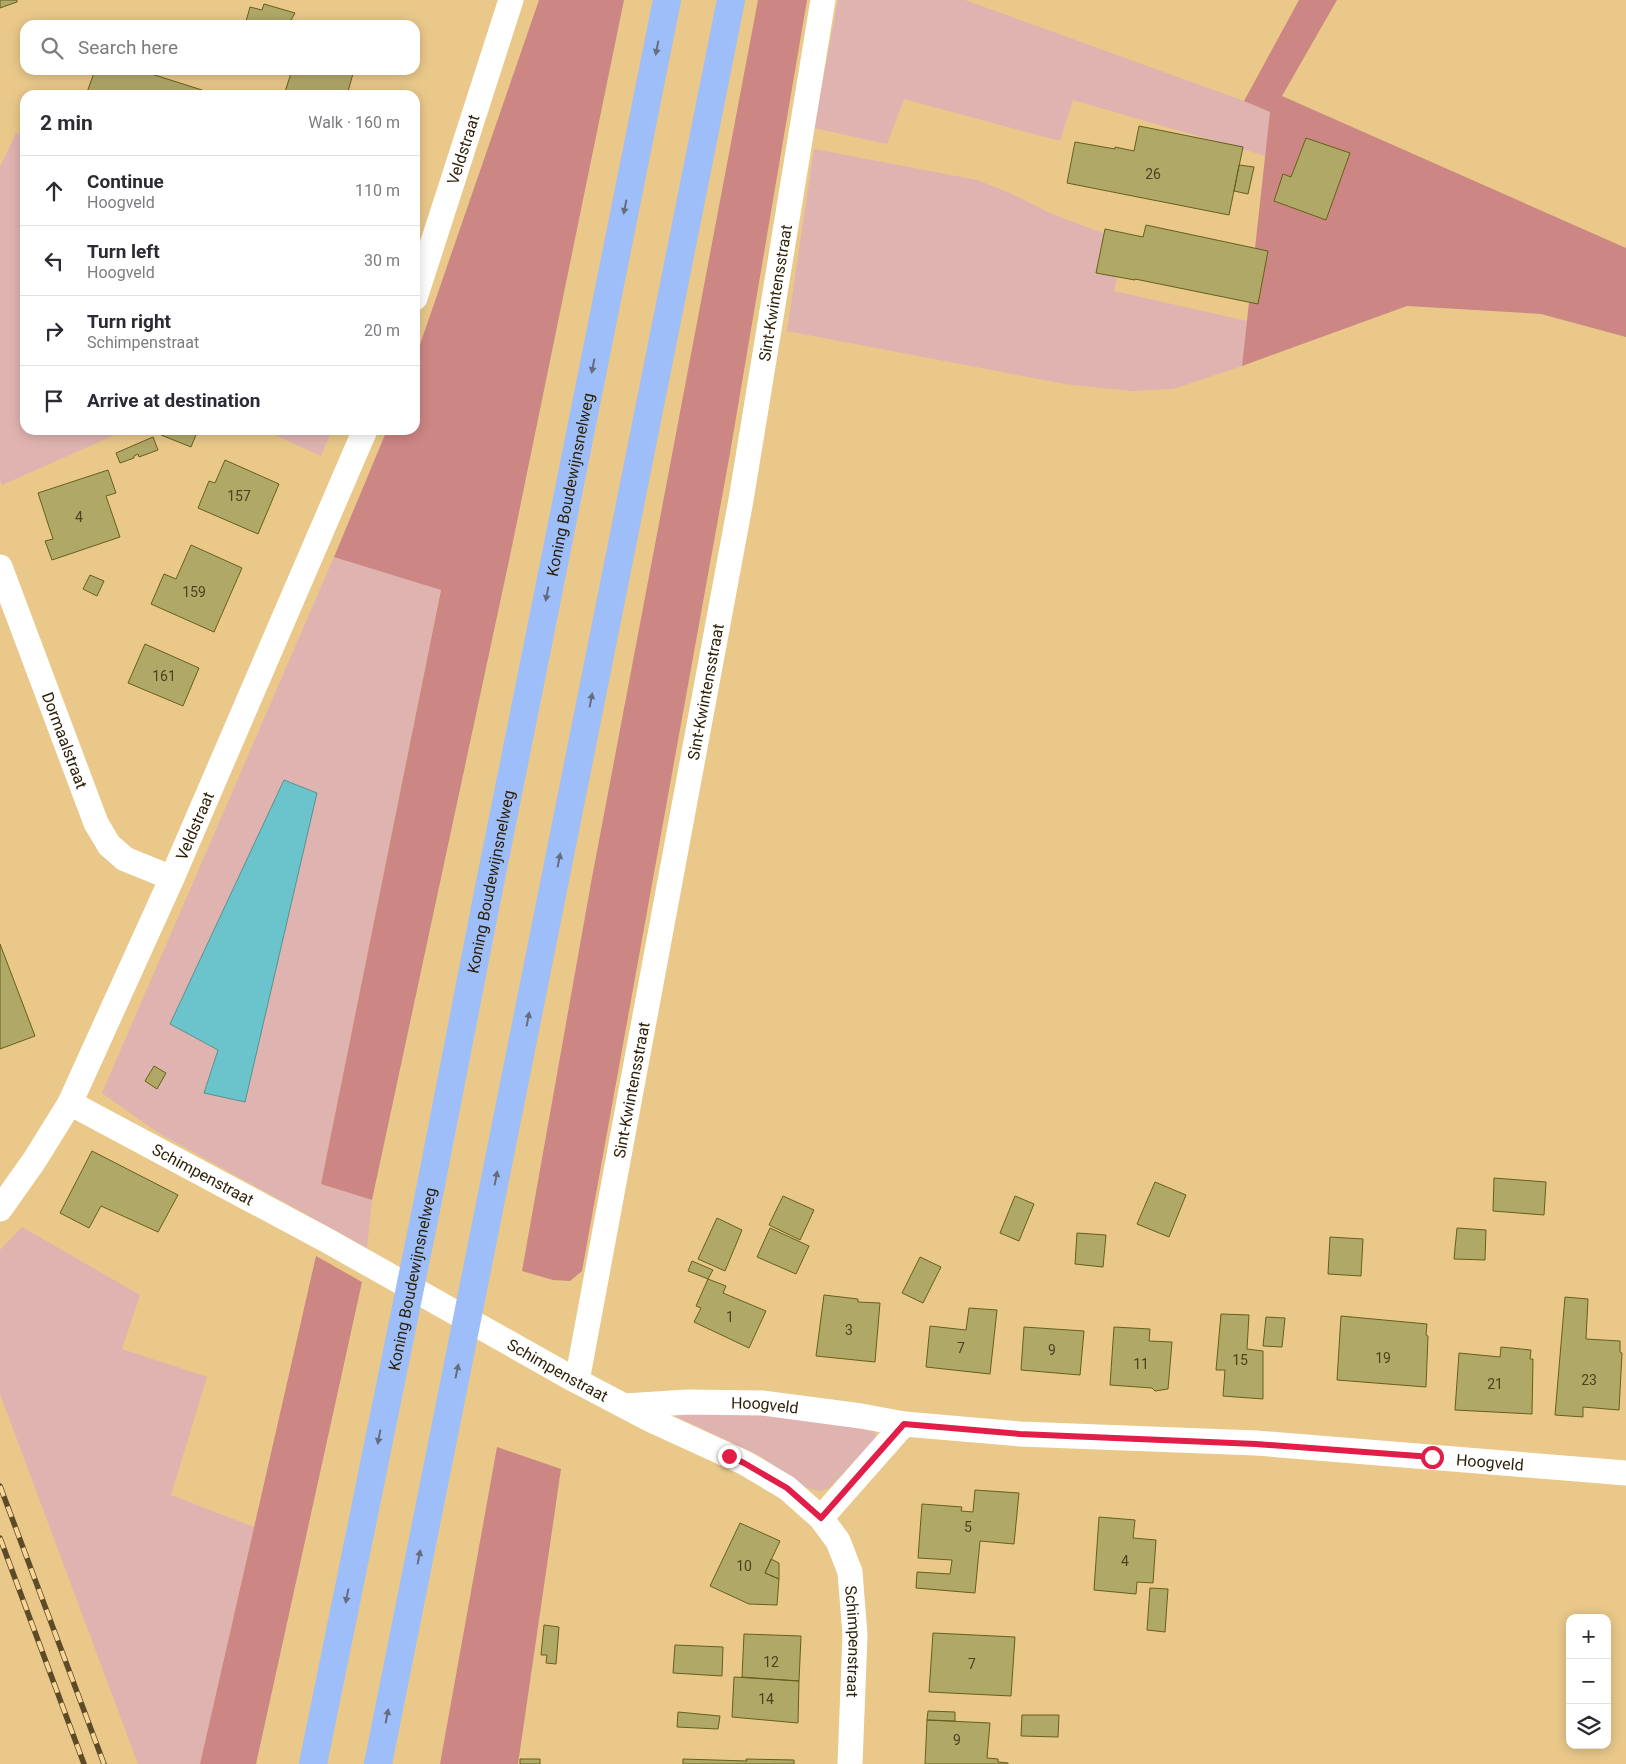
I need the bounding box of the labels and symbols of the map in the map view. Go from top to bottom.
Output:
one-way arrow [653,40,661,55]
street label: Veldstraat [443,112,483,187]
house number: 26 [1145,166,1161,182]
one-way arrow [621,200,629,215]
street label: Sint-Kwintensstraat [755,223,796,363]
one-way arrow [589,359,597,374]
street label: Koning Boudewijnsnelweg [543,391,598,578]
house number: 157 [227,488,251,504]
house number: 4 [75,509,83,525]
house number: 159 [182,584,206,600]
one-way arrow [543,587,551,603]
street label: Sint-Kwintensstraat [684,622,728,762]
house number: 161 [152,668,176,684]
street label: Dormaalstraat [38,689,91,791]
one-way arrow [587,693,595,708]
street label: Koning Boudewijnsnelweg [463,788,518,975]
street label: Veldstraat [172,789,218,863]
one-way arrow [555,852,563,867]
one-way arrow [524,1010,532,1026]
street label: Sint-Kwintensstraat [610,1020,654,1160]
street label: Schimpenstraat [149,1140,257,1209]
one-way arrow [492,1171,500,1186]
street label: Koning Boudewijnsnelweg [384,1186,440,1372]
house number: 1 [726,1309,734,1325]
house number: 3 [845,1322,853,1338]
street label: Schimpenstraat [504,1335,611,1406]
house number: 7 [957,1340,965,1356]
house number: 9 [1048,1342,1056,1358]
house number: 19 [1375,1350,1391,1366]
house number: 15 [1232,1352,1248,1368]
house number: 11 [1133,1356,1149,1372]
one-way arrow [453,1364,461,1379]
house number: 23 [1581,1372,1597,1388]
house number: 21 [1487,1376,1503,1392]
street label: Hoogveld [731,1394,800,1418]
one-way arrow [375,1429,383,1444]
route end [718,1445,741,1468]
route start [1421,1446,1444,1469]
street label: Hoogveld [1455,1450,1524,1475]
house number: 5 [964,1519,972,1535]
one-way arrow [415,1549,423,1564]
house number: 4 [1121,1553,1129,1569]
house number: 10 [736,1558,752,1574]
street label: Schimpenstraat [841,1585,864,1698]
one-way arrow [342,1589,350,1605]
house number: 12 [763,1654,779,1670]
house number: 7 [968,1656,976,1672]
house number: 14 [758,1691,774,1707]
one-way arrow [383,1709,391,1724]
house number: 9 [953,1732,961,1748]

